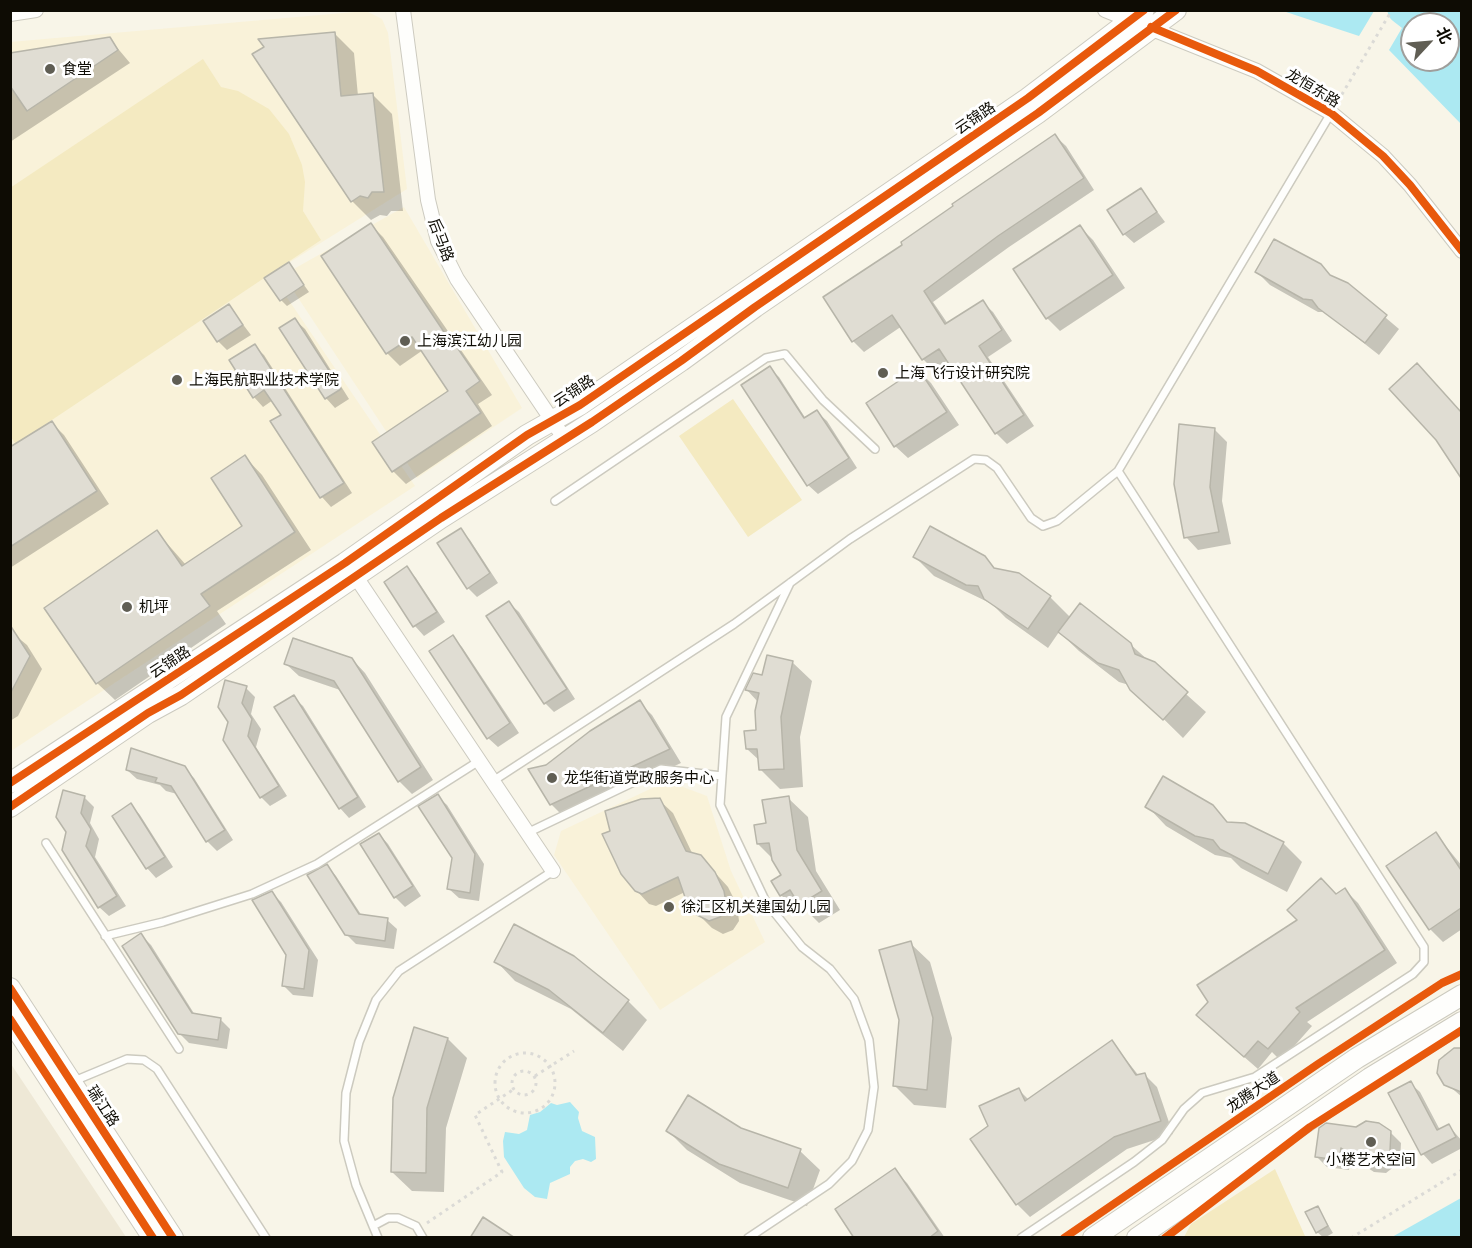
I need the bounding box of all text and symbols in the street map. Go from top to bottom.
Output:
north arrow [1400,12,1460,72]
text: 北 [1433,23,1457,46]
place label: 食堂 [62,60,92,78]
marker: 食堂 [43,62,57,76]
street label: 龙恒东路 [1283,65,1343,111]
street label: 云锦路 [951,98,999,138]
street label: 后马路 [425,216,457,264]
place label: 上海滨江幼儿园 [417,332,522,350]
marker: 上海滨江幼儿园 [398,334,412,348]
place label: 上海飞行设计研究院 [895,364,1030,382]
marker: 上海飞行设计研究院 [876,366,890,380]
place label: 上海民航职业技术学院 [189,371,339,389]
street label: 云锦路 [550,371,598,411]
marker: 上海民航职业技术学院 [170,373,184,387]
place label: 机坪 [139,598,169,616]
marker: 机坪 [120,600,134,614]
street label: 云锦路 [146,642,194,682]
place label: 龙华街道党政服务中心 [564,769,714,787]
marker: 龙华街道党政服务中心 [545,771,559,785]
place label: 徐汇区机关建国幼儿园 [681,898,831,916]
marker: 徐汇区机关建国幼儿园 [662,900,676,914]
street label: 龙腾大道 [1223,1068,1283,1116]
street label: 瑞江路 [83,1082,123,1130]
marker: 小楼艺术空间 [1364,1135,1378,1149]
place label: 小楼艺术空间 [1326,1151,1416,1169]

